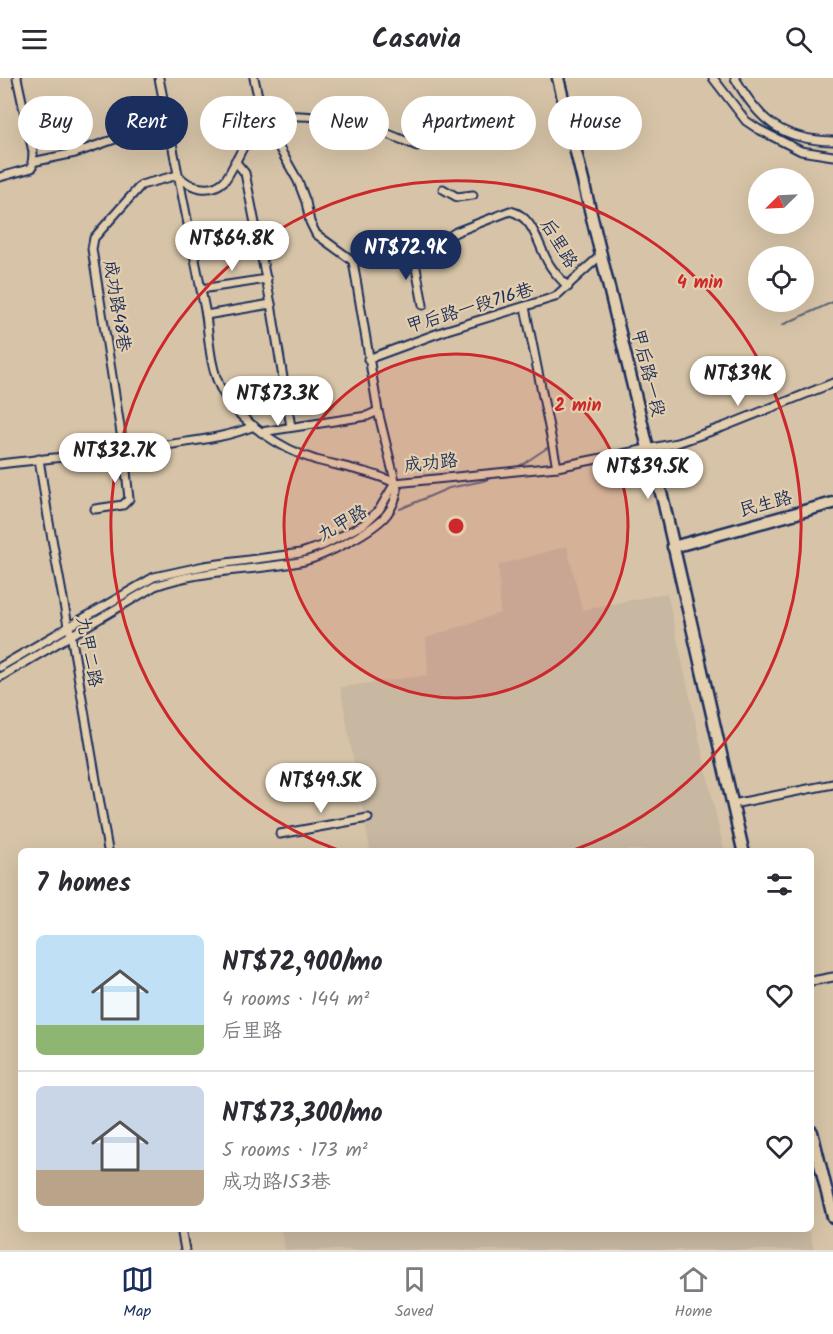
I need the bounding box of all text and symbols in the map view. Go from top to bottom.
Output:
text: Casavia [372,18,461,61]
icon: menu [18,23,51,56]
icon: search [782,23,815,56]
chip: Buy [18,96,93,150]
chip: Rent [105,96,188,150]
chip: Filters [200,96,297,150]
chip: New [309,96,389,150]
chip: Apartment [401,96,536,150]
chip: House [548,96,642,150]
north arrow [748,168,814,234]
map controls [748,168,814,312]
street label: 后里路 [532,213,584,275]
pin: NT$64.8K [170,221,294,272]
text: NT$64.8K [189,224,275,256]
pin: NT$72.9K [344,230,468,281]
text: NT$72.9K [364,233,448,265]
button: locate [748,246,814,312]
street label: 成功路48巷 [94,258,138,354]
text: 4 min [677,269,723,298]
street label: 甲后路一段716巷 [403,276,537,342]
street label: 甲后路一段 [622,326,672,420]
pin: NT$39K [689,356,787,407]
text: NT$39K [704,359,772,391]
pin: NT$73.3K [216,376,340,427]
text: NT$73.3K [236,379,320,411]
text: 2 min [555,392,601,421]
pin: NT$32.7K [53,433,177,484]
text: NT$32.7K [73,436,157,468]
street label: 成功路 [403,447,459,481]
pin: NT$39.5K [586,449,710,500]
text: NT$39.5K [606,452,690,484]
street label: 民生路 [736,484,796,526]
street label: 九甲路 [312,498,374,550]
centre of rings [446,516,466,536]
street label: 九甲二路 [67,614,109,690]
pin: NT$49.5K [259,763,383,814]
text: NT$49.5K [279,766,363,798]
text: 7 homes [36,863,131,905]
icon: filters [763,868,796,901]
text: NT$72,900/mo [222,942,383,984]
icon: home [84,959,156,1031]
icon: heart [763,979,796,1012]
text: 4 rooms · 144 m² [222,984,369,1016]
text: 后里路 [222,1016,282,1048]
text: NT$73,300/mo [222,1093,383,1135]
icon: home [84,1110,156,1182]
icon: heart [763,1130,796,1163]
text: 5 rooms · 173 m² [222,1135,368,1167]
text: 成功路153巷 [222,1167,330,1199]
tab: Map [121,1263,154,1324]
tab: Saved [395,1263,433,1324]
tab: Home [674,1263,712,1324]

